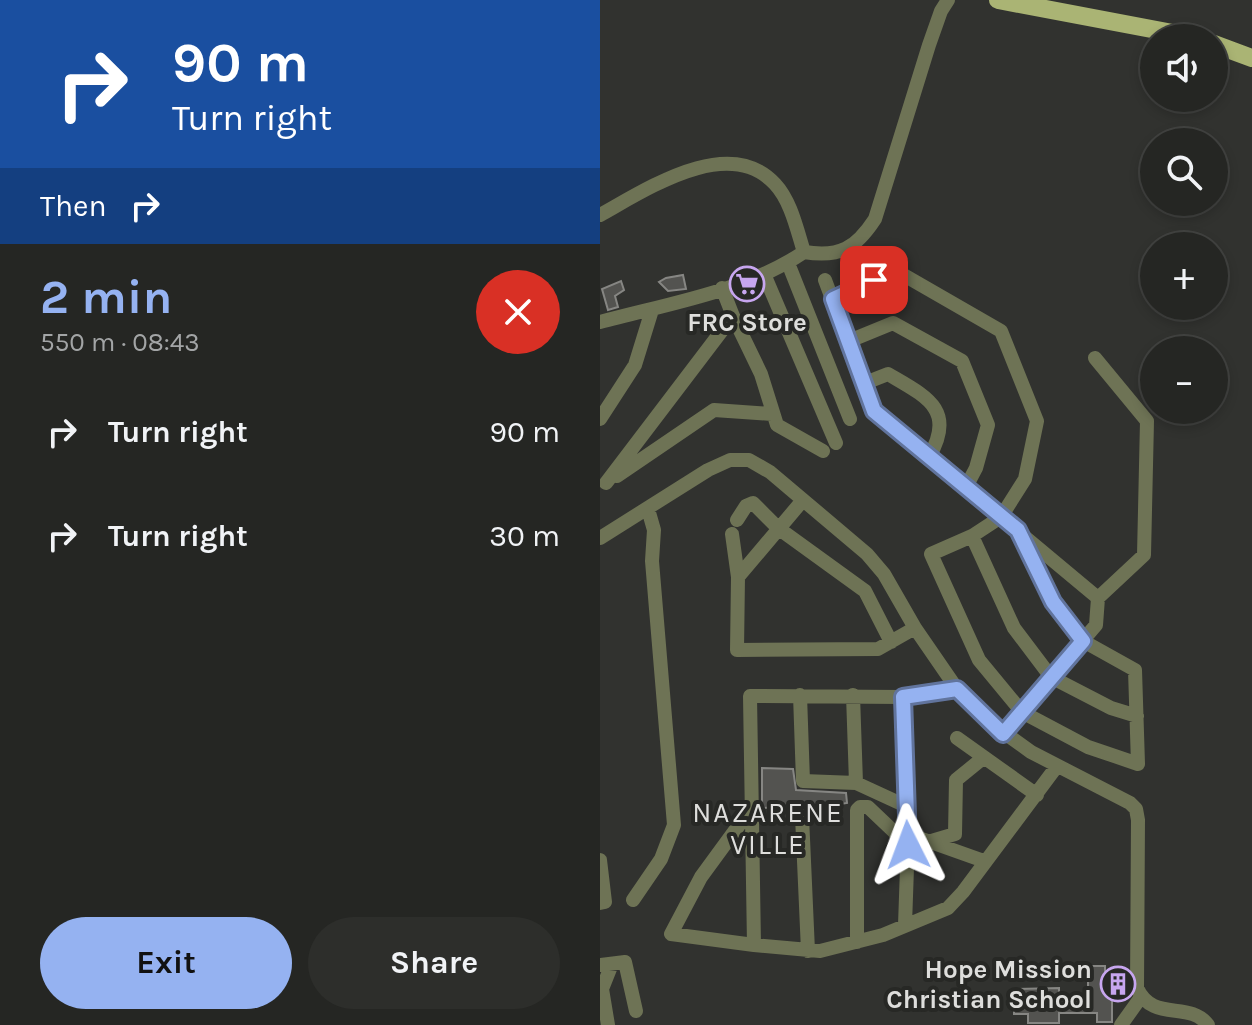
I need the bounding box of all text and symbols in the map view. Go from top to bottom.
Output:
map controls [1140,24,1228,424]
button: sound [1140,24,1228,112]
text: 90 m [172,30,309,95]
icon: right [40,32,144,136]
text: Turn right [172,97,332,139]
button: search [1140,128,1228,216]
icon: right [123,184,167,228]
text: Then [40,188,107,224]
button: + [1140,232,1228,320]
pin [840,246,908,314]
icon: arrive [852,258,896,302]
supermarket icon: FRC Store [728,265,766,303]
text: 2 min [40,269,172,325]
button: close [476,270,560,354]
place label: FRC Store [687,307,807,338]
text: 550 m · 08:43 [40,327,200,358]
button: − [1140,336,1228,424]
icon: right [40,410,84,454]
text: Turn right [108,414,248,450]
text: 90 m [490,414,560,450]
icon: right [40,514,84,558]
text: Turn right [108,518,248,554]
text: 30 m [489,518,560,554]
district label: NAZARENE VILLE [692,796,844,861]
position arrow [866,803,950,887]
button: Exit [40,917,292,1009]
button: Share [308,917,560,1009]
place label: Hope Mission Christian School [886,954,1092,1015]
building icon: Hope Mission Christian School [1099,965,1137,1003]

